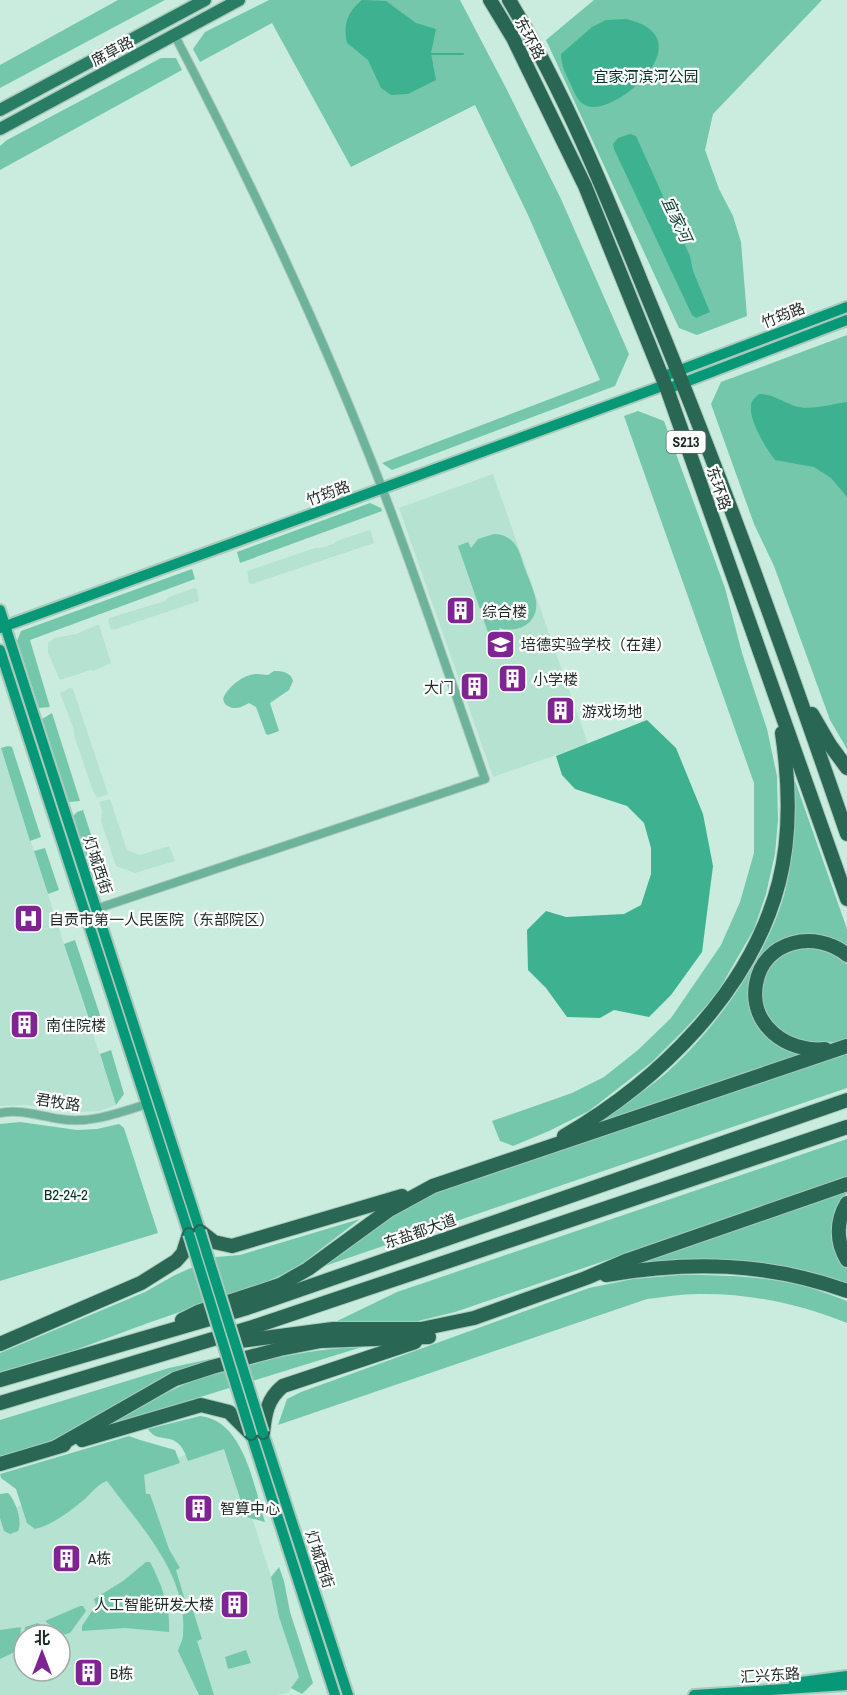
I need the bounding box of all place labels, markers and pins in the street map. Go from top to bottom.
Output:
building icon: 综合楼 [445,595,477,627]
place label: 综合楼 [482,601,527,622]
school or university icon: 培德实验学校（在建） [484,628,516,660]
place label: 培德实验学校（在建） [521,634,671,655]
building icon: 小学楼 [496,663,528,695]
place label: 小学楼 [533,669,578,690]
building icon: 大门 [459,671,491,703]
place label: 大门 [424,677,454,698]
building icon: 游戏场地 [545,695,577,727]
place label: 游戏场地 [582,701,642,722]
hospital icon: 自贡市第一人民医院（东部院区） [12,903,44,935]
place label: 自贡市第一人民医院（东部院区） [49,909,274,930]
building icon: 南住院楼 [9,1009,41,1041]
place label: 南住院楼 [46,1015,106,1036]
building icon: 智算中心 [183,1492,215,1524]
place label: 智算中心 [220,1498,280,1519]
building icon: A栋 [51,1542,83,1574]
place label: A栋 [87,1548,111,1569]
building icon: 人工智能研发大楼 [219,1588,251,1620]
place label: 人工智能研发大楼 [94,1594,214,1615]
building icon: B栋 [73,1657,105,1689]
place label: B栋 [110,1663,133,1684]

